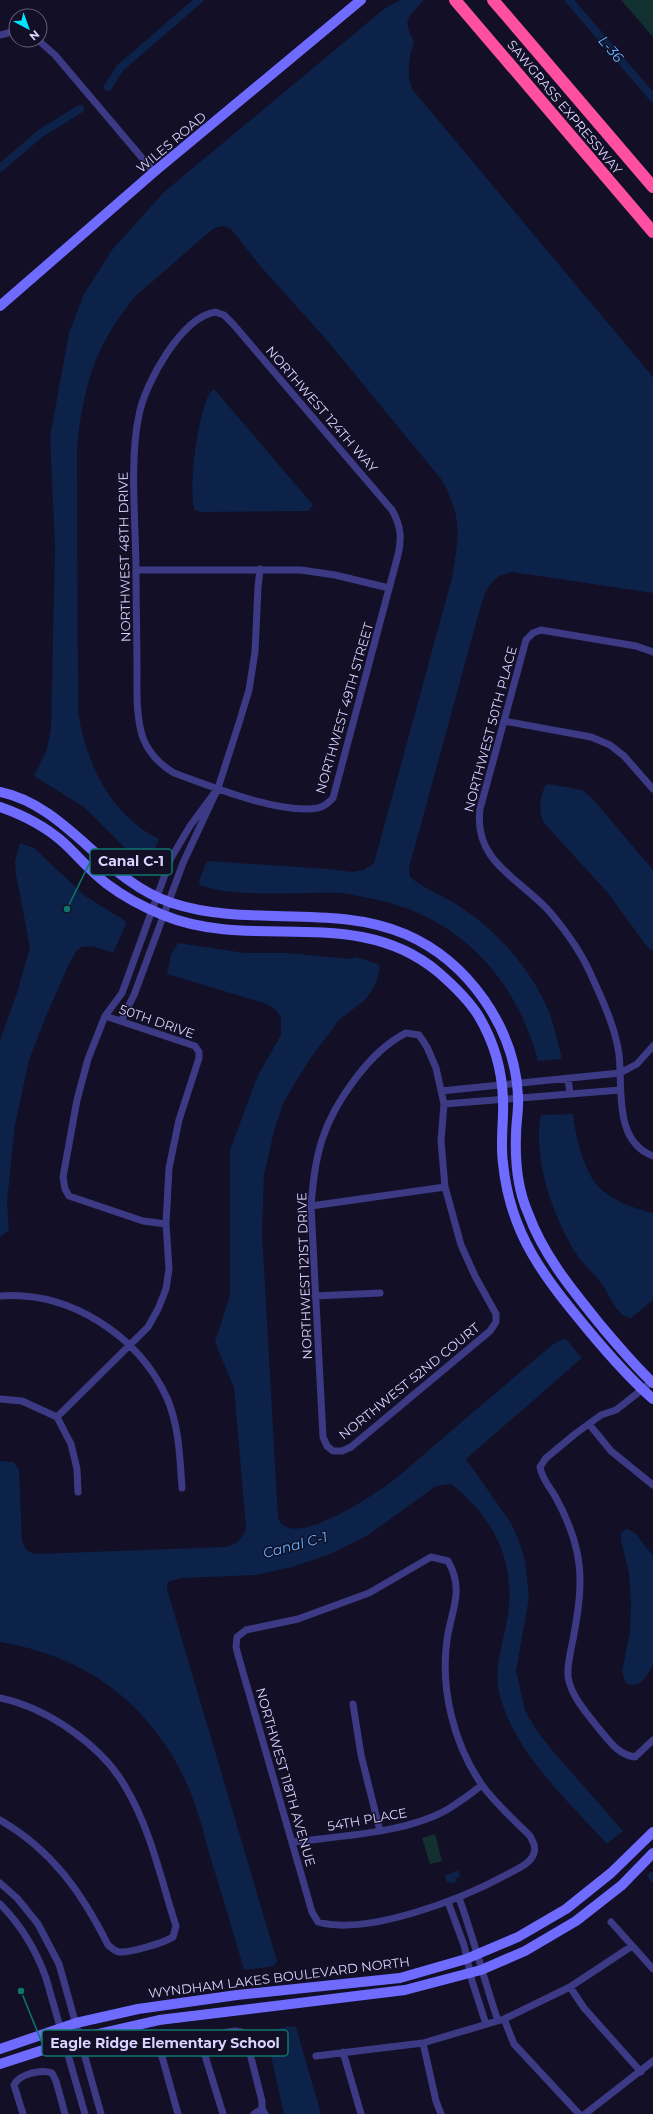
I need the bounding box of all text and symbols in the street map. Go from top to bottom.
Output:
north arrow [8,8,48,48]
text: N [27,27,43,44]
water label: L-36 [595,32,628,66]
street label: SAWGRASS EXPRESSWAY [504,37,626,178]
street label: WILES ROAD [133,108,209,176]
street label: NORTHWEST 124TH WAY [263,342,382,476]
street label: NORTHWEST 48TH DRIVE [115,472,133,642]
street label: NORTHWEST 49TH STREET [312,620,376,795]
street label: NORTHWEST 50TH PLACE [460,644,520,814]
callout: Canal C-1 [90,849,172,875]
text: Canal C-1 [98,852,164,870]
street label: 50TH DRIVE [117,1001,197,1041]
street label: NORTHWEST 121ST DRIVE [293,1192,315,1360]
street label: NORTHWEST 52ND COURT [335,1319,483,1443]
water label: Canal C-1 [261,1528,329,1562]
street label: NORTHWEST 118TH AVENUE [253,1686,319,1868]
street label: 54TH PLACE [326,1804,408,1834]
street label: WYNDHAM LAKES BOULEVARD NORTH [147,1953,411,2001]
callout: Eagle Ridge Elementary School [42,2030,288,2056]
text: Eagle Ridge Elementary School [50,2034,280,2052]

